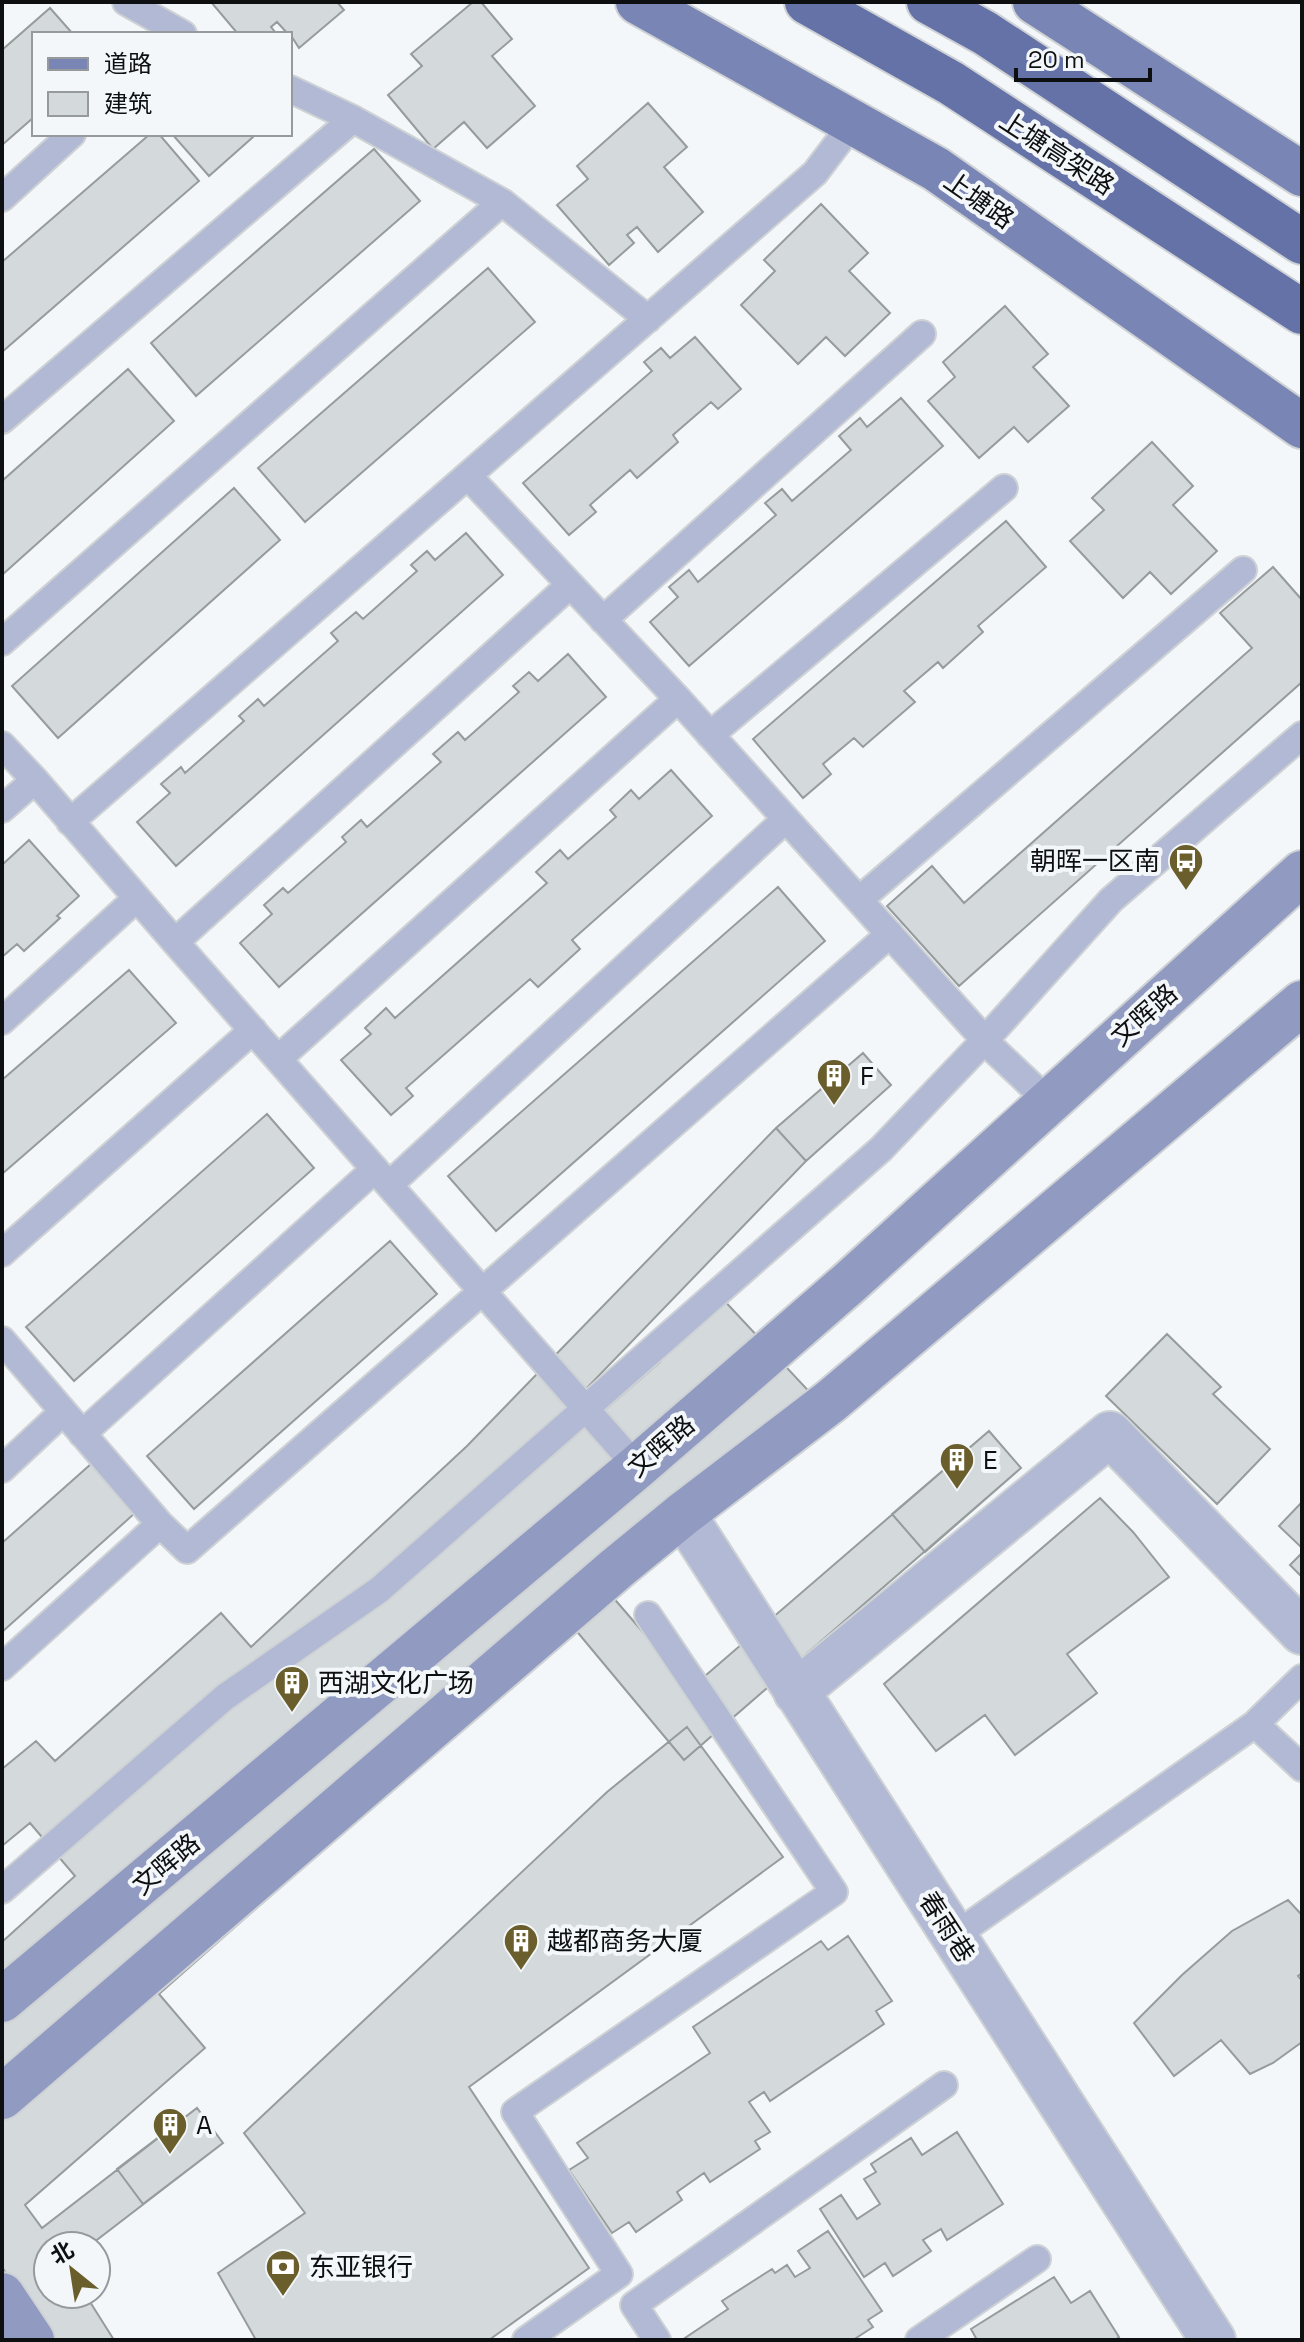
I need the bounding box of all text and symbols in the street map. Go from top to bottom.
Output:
legend [32,32,292,136]
scale bar [1016,32,1150,82]
text: 20 m [1028,44,1085,75]
text: 道路 [104,48,152,79]
text: 建筑 [104,88,152,119]
street label: 上塘高架路 [993,103,1121,203]
street label: 上塘路 [937,164,1021,236]
bus stop icon: 朝晖一区南 [1167,842,1205,892]
place label: 朝晖一区南 [1030,844,1160,878]
street label: 文晖路 [1104,976,1184,1054]
building icon: F [815,1057,853,1107]
place label: F [860,1059,874,1093]
street label: 文晖路 [620,1408,702,1484]
building icon: E [938,1441,976,1491]
place label: E [983,1443,998,1477]
building icon: 西湖文化广场 [273,1664,311,1714]
place label: 西湖文化广场 [318,1666,474,1700]
street label: 文晖路 [125,1826,207,1902]
street label: 春雨巷 [911,1885,983,1969]
building icon: 越都商务大厦 [502,1922,540,1972]
place label: 越都商务大厦 [547,1924,703,1958]
building icon: A [151,2106,189,2156]
place label: A [196,2108,212,2142]
north arrow [32,2230,112,2310]
text: 北 [45,2235,79,2270]
bank icon: 东亚银行 [264,2248,302,2298]
place label: 东亚银行 [309,2250,413,2284]

